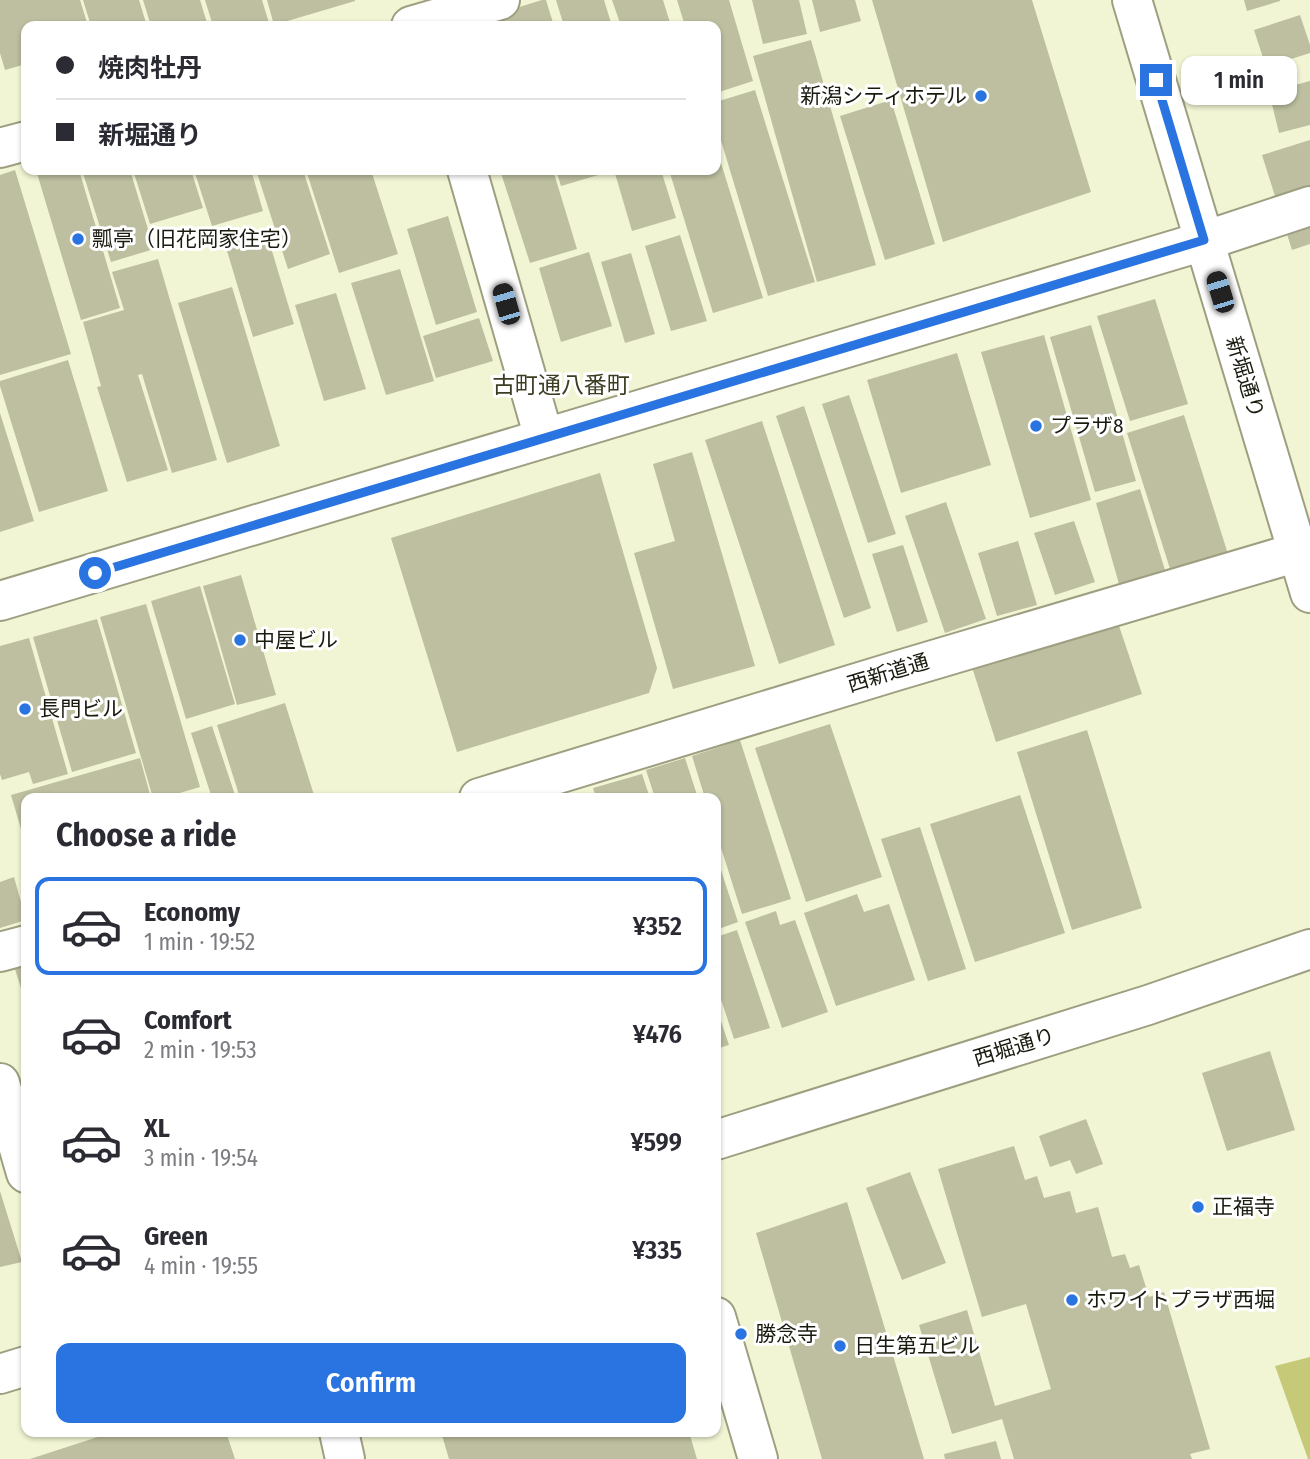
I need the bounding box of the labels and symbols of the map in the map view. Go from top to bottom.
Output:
callout: 1 min [1180,56,1296,104]
route end [1140,64,1172,96]
place label: 新潟シティホテル [800,83,967,109]
marker: 新潟シティホテル [973,88,989,104]
place label: 瓢亭（旧花岡家住宅） [92,226,302,252]
marker: 瓢亭（旧花岡家住宅） [70,231,86,247]
car [1204,269,1237,315]
car [491,281,522,327]
street label: 新堀通り [1220,333,1270,421]
district label: 古町通八番町 [492,371,630,399]
place label: プラザ8 [1050,413,1124,439]
marker: プラザ8 [1028,418,1044,434]
route start [79,557,111,589]
place label: 中屋ビル [254,627,338,653]
marker: 中屋ビル [232,632,248,648]
street label: 西新道通 [844,648,932,698]
place label: 長門ビル [39,696,123,722]
marker: 長門ビル [17,701,33,717]
street label: 西堀通り [970,1022,1058,1072]
place label: 正福寺 [1212,1194,1275,1220]
marker: 正福寺 [1190,1199,1206,1215]
place label: ホワイトプラザ西堀 [1086,1287,1275,1313]
marker: ホワイトプラザ西堀 [1064,1292,1080,1308]
place label: 勝念寺 [755,1321,818,1347]
marker: 勝念寺 [733,1326,749,1342]
place label: 日生第五ビル [854,1333,980,1359]
marker: 日生第五ビル [832,1338,848,1354]

